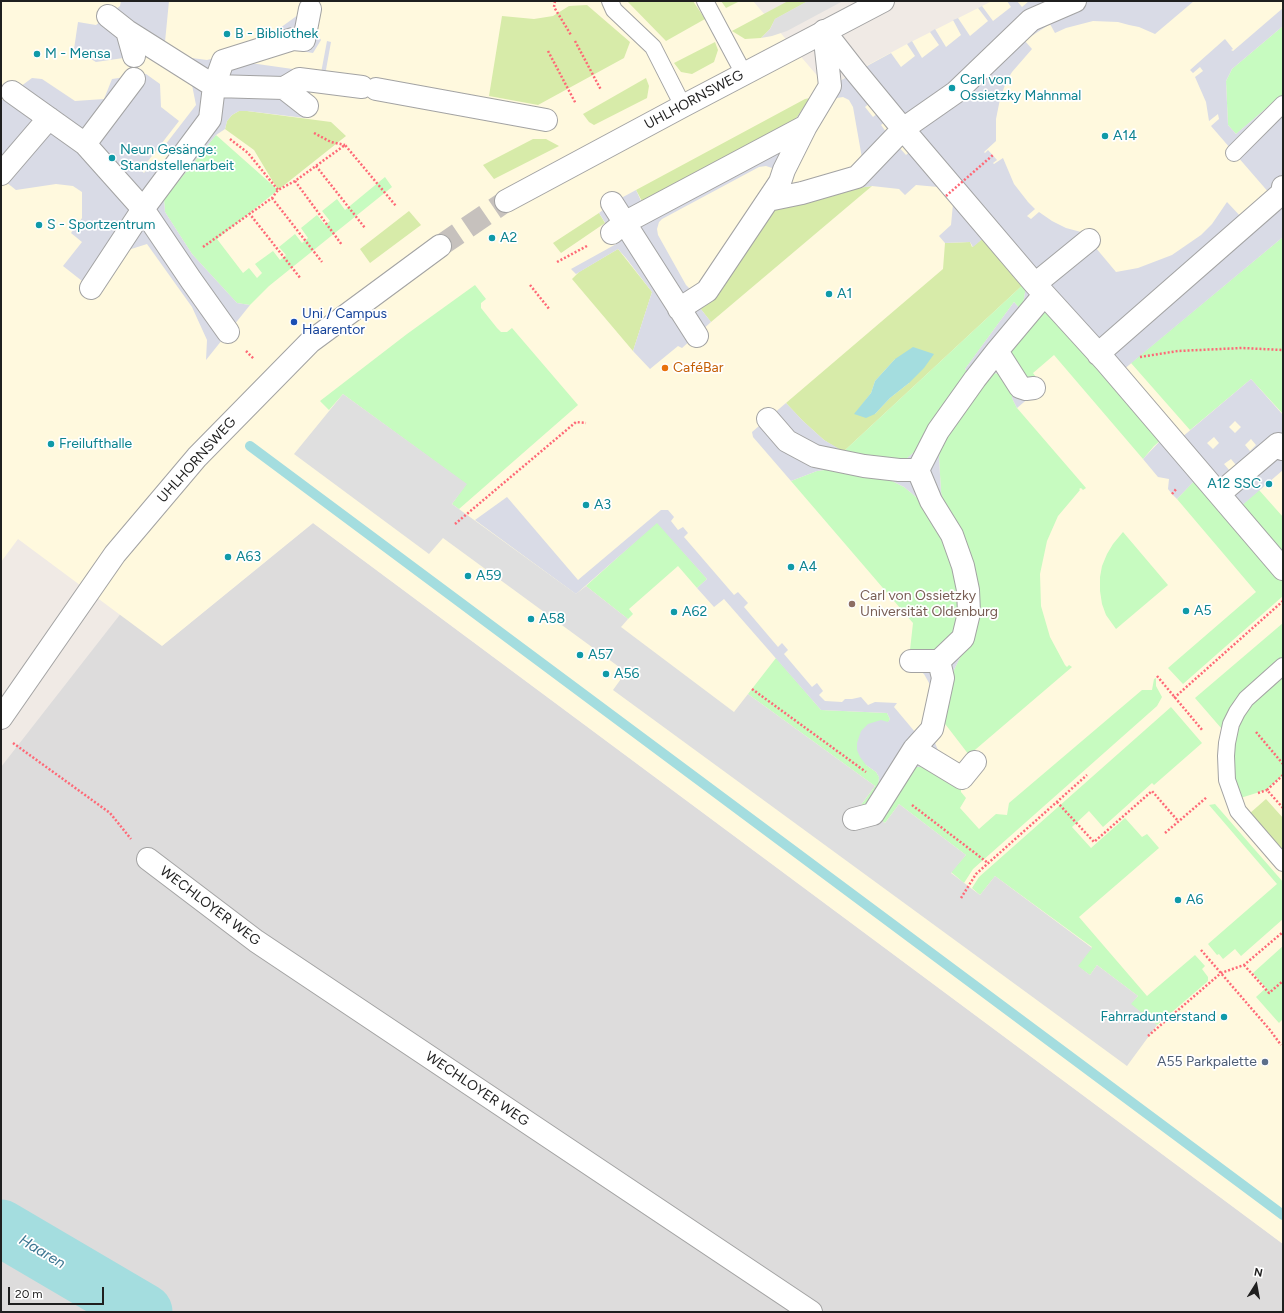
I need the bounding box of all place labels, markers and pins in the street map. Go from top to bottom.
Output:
place label: B - Bibliothek [235,26,318,42]
marker: B - Bibliothek [222,29,232,39]
place label: M - Mensa [45,46,111,62]
marker: M - Mensa [32,49,42,59]
place label: Carl von Ossietzky Mahnmal [960,72,1081,104]
marker: Carl von Ossietzky Mahnmal [947,83,957,93]
place label: A14 [1113,128,1137,144]
marker: A14 [1100,131,1110,141]
place label: Neun Gesänge: Standstellenarbeit [120,142,234,174]
marker: Neun Gesänge: Standstellenarbeit [107,153,117,163]
place label: S - Sportzentrum [47,217,155,233]
marker: S - Sportzentrum [34,220,44,230]
place label: A2 [500,230,517,246]
marker: A2 [487,233,497,243]
place label: A1 [837,286,852,302]
marker: A1 [824,289,834,299]
place label: Uni / Campus Haarentor [302,306,387,338]
marker: Uni / Campus Haarentor [289,317,299,327]
place label: CaféBar [673,360,723,376]
marker: CaféBar [660,363,670,373]
place label: Freilufthalle [59,436,132,452]
marker: Freilufthalle [46,439,56,449]
place label: A12 SSC [1207,476,1261,492]
marker: A12 SSC [1264,479,1274,489]
place label: A3 [594,497,611,513]
marker: A3 [581,500,591,510]
place label: A63 [236,549,261,565]
marker: A63 [223,552,233,562]
place label: A4 [799,559,817,575]
marker: A4 [786,562,796,572]
place label: A59 [476,568,501,584]
marker: A59 [463,571,473,581]
place label: Carl von Ossietzky Universität Oldenburg [860,588,998,620]
marker: Carl von Ossietzky Universität Oldenburg [847,599,857,609]
place label: A5 [1194,603,1212,619]
place label: A62 [682,604,707,620]
marker: A5 [1181,606,1191,616]
marker: A62 [669,607,679,617]
place label: A58 [539,611,565,627]
marker: A58 [526,614,536,624]
place label: A57 [588,647,613,663]
marker: A57 [575,650,585,660]
place label: A56 [614,666,639,682]
marker: A56 [601,669,611,679]
place label: A6 [1186,892,1203,908]
marker: A6 [1173,895,1183,905]
place label: Fahrradunterstand [1101,1009,1216,1025]
marker: Fahrradunterstand [1219,1012,1229,1022]
place label: A55 Parkpalette [1157,1054,1257,1070]
marker: A55 Parkpalette [1260,1057,1270,1067]

